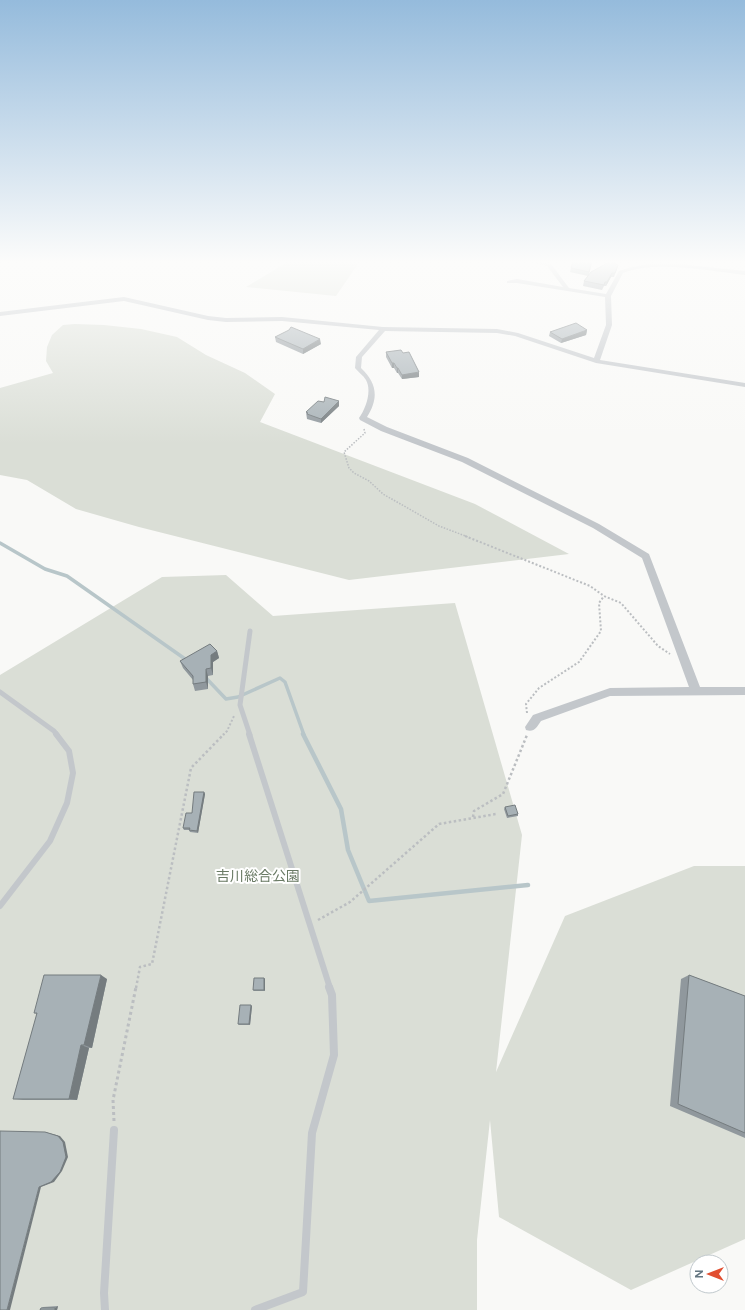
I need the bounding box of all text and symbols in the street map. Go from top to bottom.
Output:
park label: 吉川総合公園 [216,868,300,885]
north arrow [689,1254,729,1294]
text: N [693,1270,706,1278]

